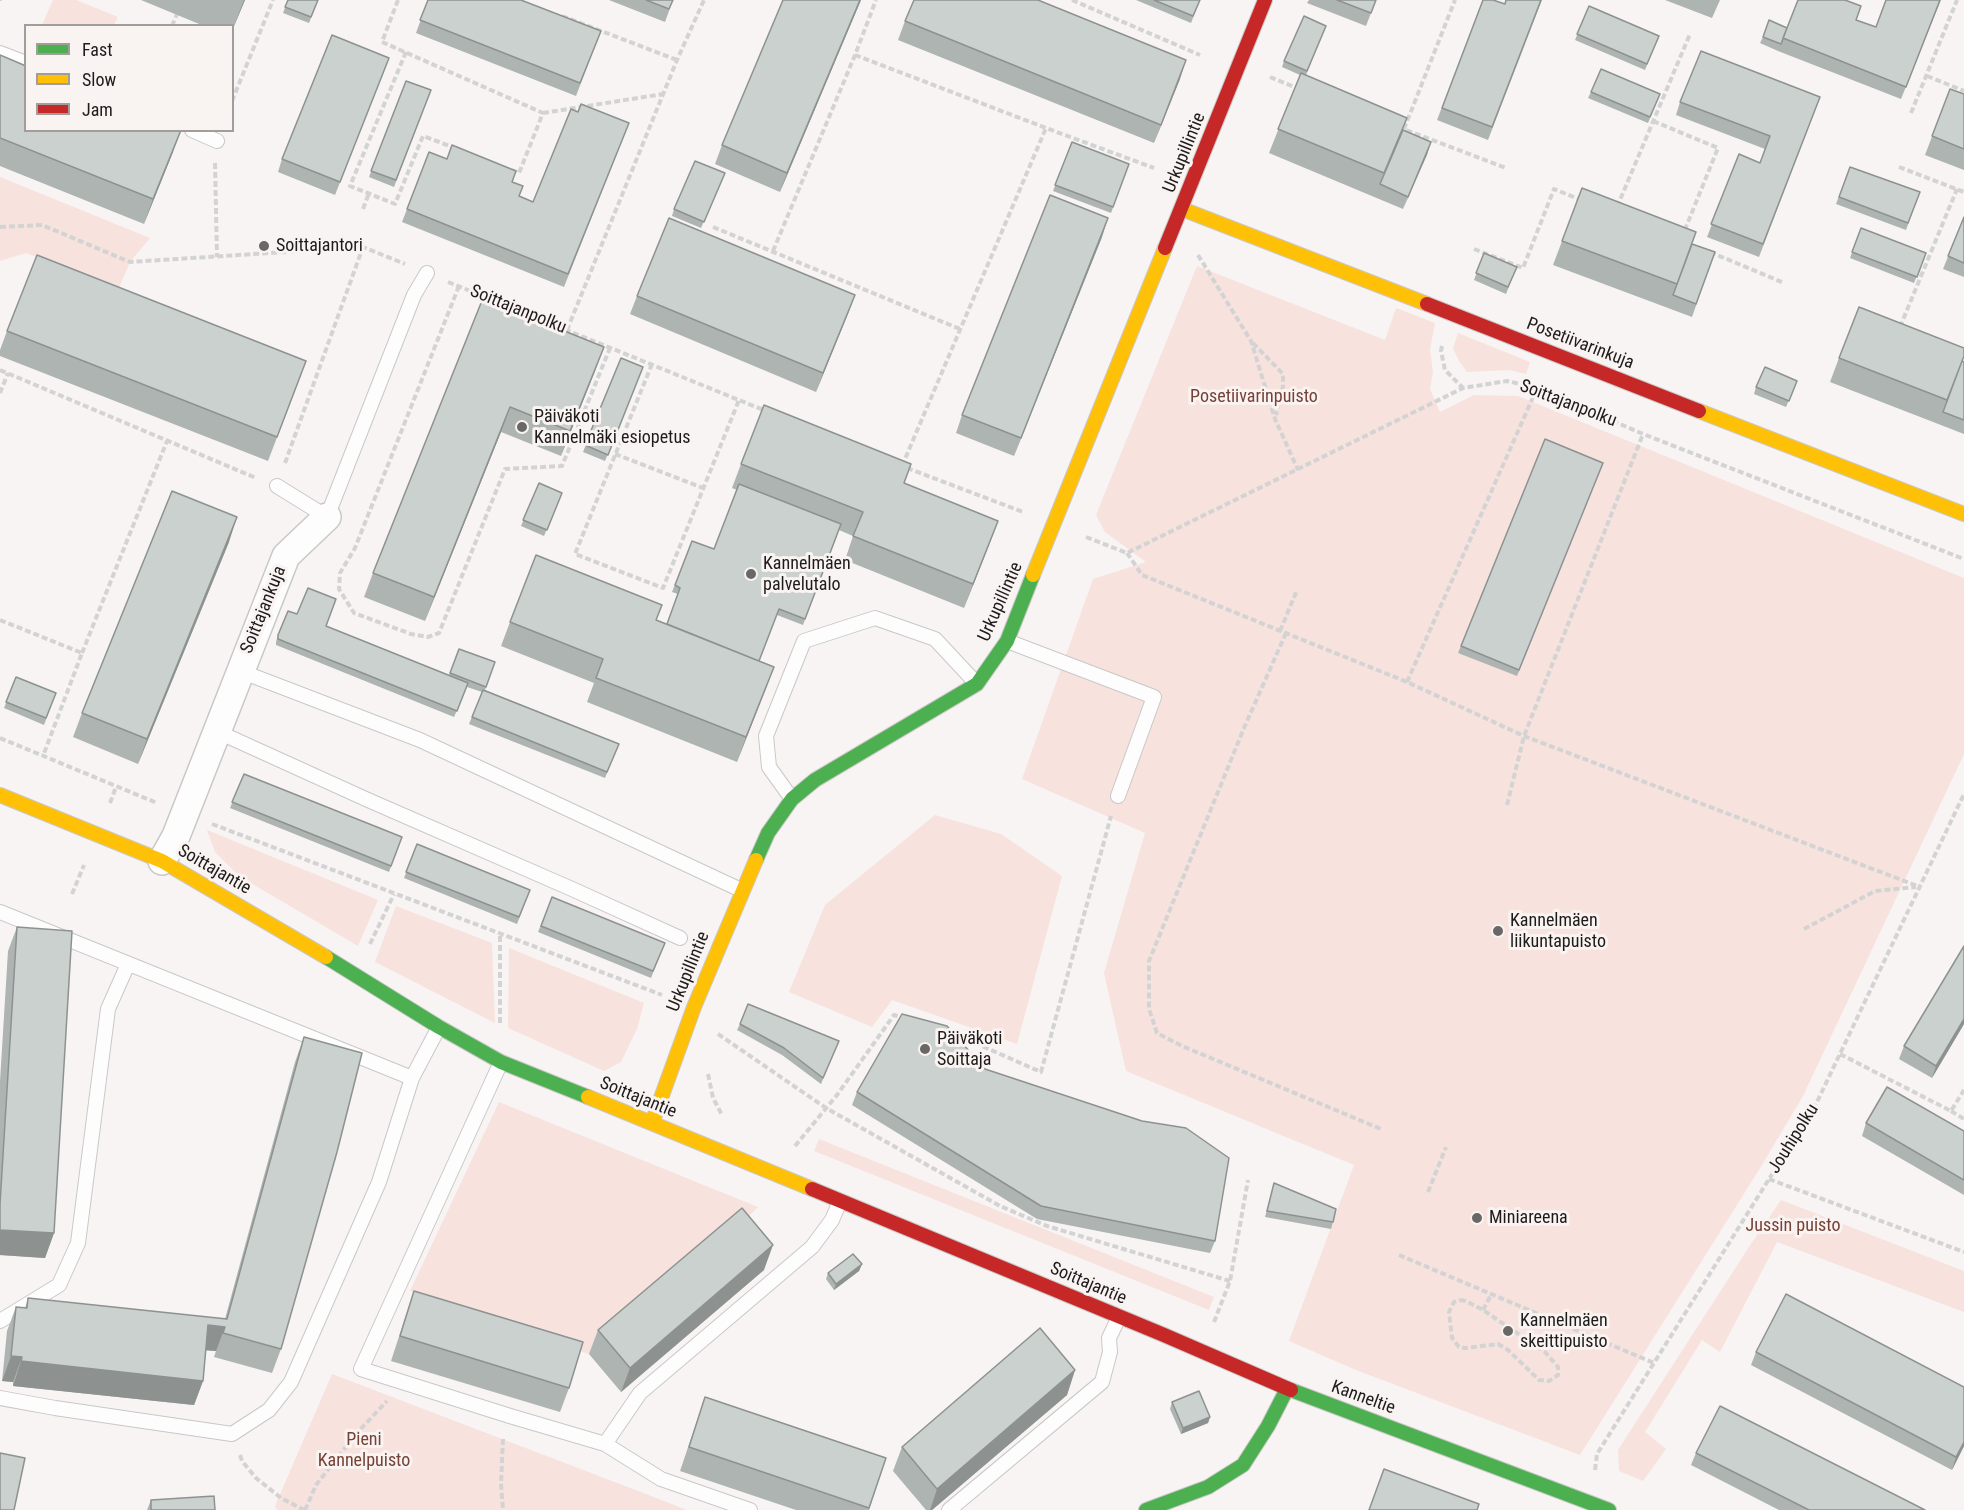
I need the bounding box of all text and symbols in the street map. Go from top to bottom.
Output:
legend [24,24,234,132]
text: Fast [82,39,113,60]
text: Slow [82,69,116,90]
text: Jam [82,99,113,120]
street label: Urkupillintie [1159,110,1211,196]
place label: Soittajantori [276,235,363,257]
marker: Soittajantori [257,239,271,253]
street label: Soittajanpolku [467,281,569,339]
street label: Posetiivarinkuja [1523,314,1637,374]
street label: Soittajanpolku [1517,376,1619,432]
park label: Posetiivarinpuisto [1190,386,1318,408]
place label: Päiväkoti Kannelmäki esiopetus [534,406,690,448]
marker: Päiväkoti Kannelmäki esiopetus [515,420,529,434]
place label: Kannelmäen palvelutalo [763,553,851,596]
street label: Urkupillintie [974,559,1028,645]
street label: Soittajankuja [237,563,291,657]
marker: Kannelmäen palvelutalo [744,567,758,581]
street label: Soittajantie [174,840,254,900]
place label: Kannelmäen liikuntapuisto [1510,910,1606,952]
marker: Kannelmäen liikuntapuisto [1491,924,1505,938]
street label: Urkupillintie [663,929,715,1015]
place label: Päiväkoti Soittaja [937,1028,1002,1070]
marker: Päiväkoti Soittaja [918,1042,932,1056]
street label: Soittajantie [596,1073,680,1123]
street label: Jouhipolku [1764,1100,1824,1178]
place label: Miniareena [1489,1207,1568,1229]
marker: Miniareena [1470,1211,1484,1225]
park label: Jussin puisto [1746,1215,1840,1237]
street label: Soittajantie [1046,1258,1130,1310]
place label: Kannelmäen skeittipuisto [1520,1310,1608,1352]
marker: Kannelmäen skeittipuisto [1501,1324,1515,1338]
street label: Kanneltie [1328,1377,1398,1419]
park label: Pieni Kannelpuisto [318,1429,410,1472]

